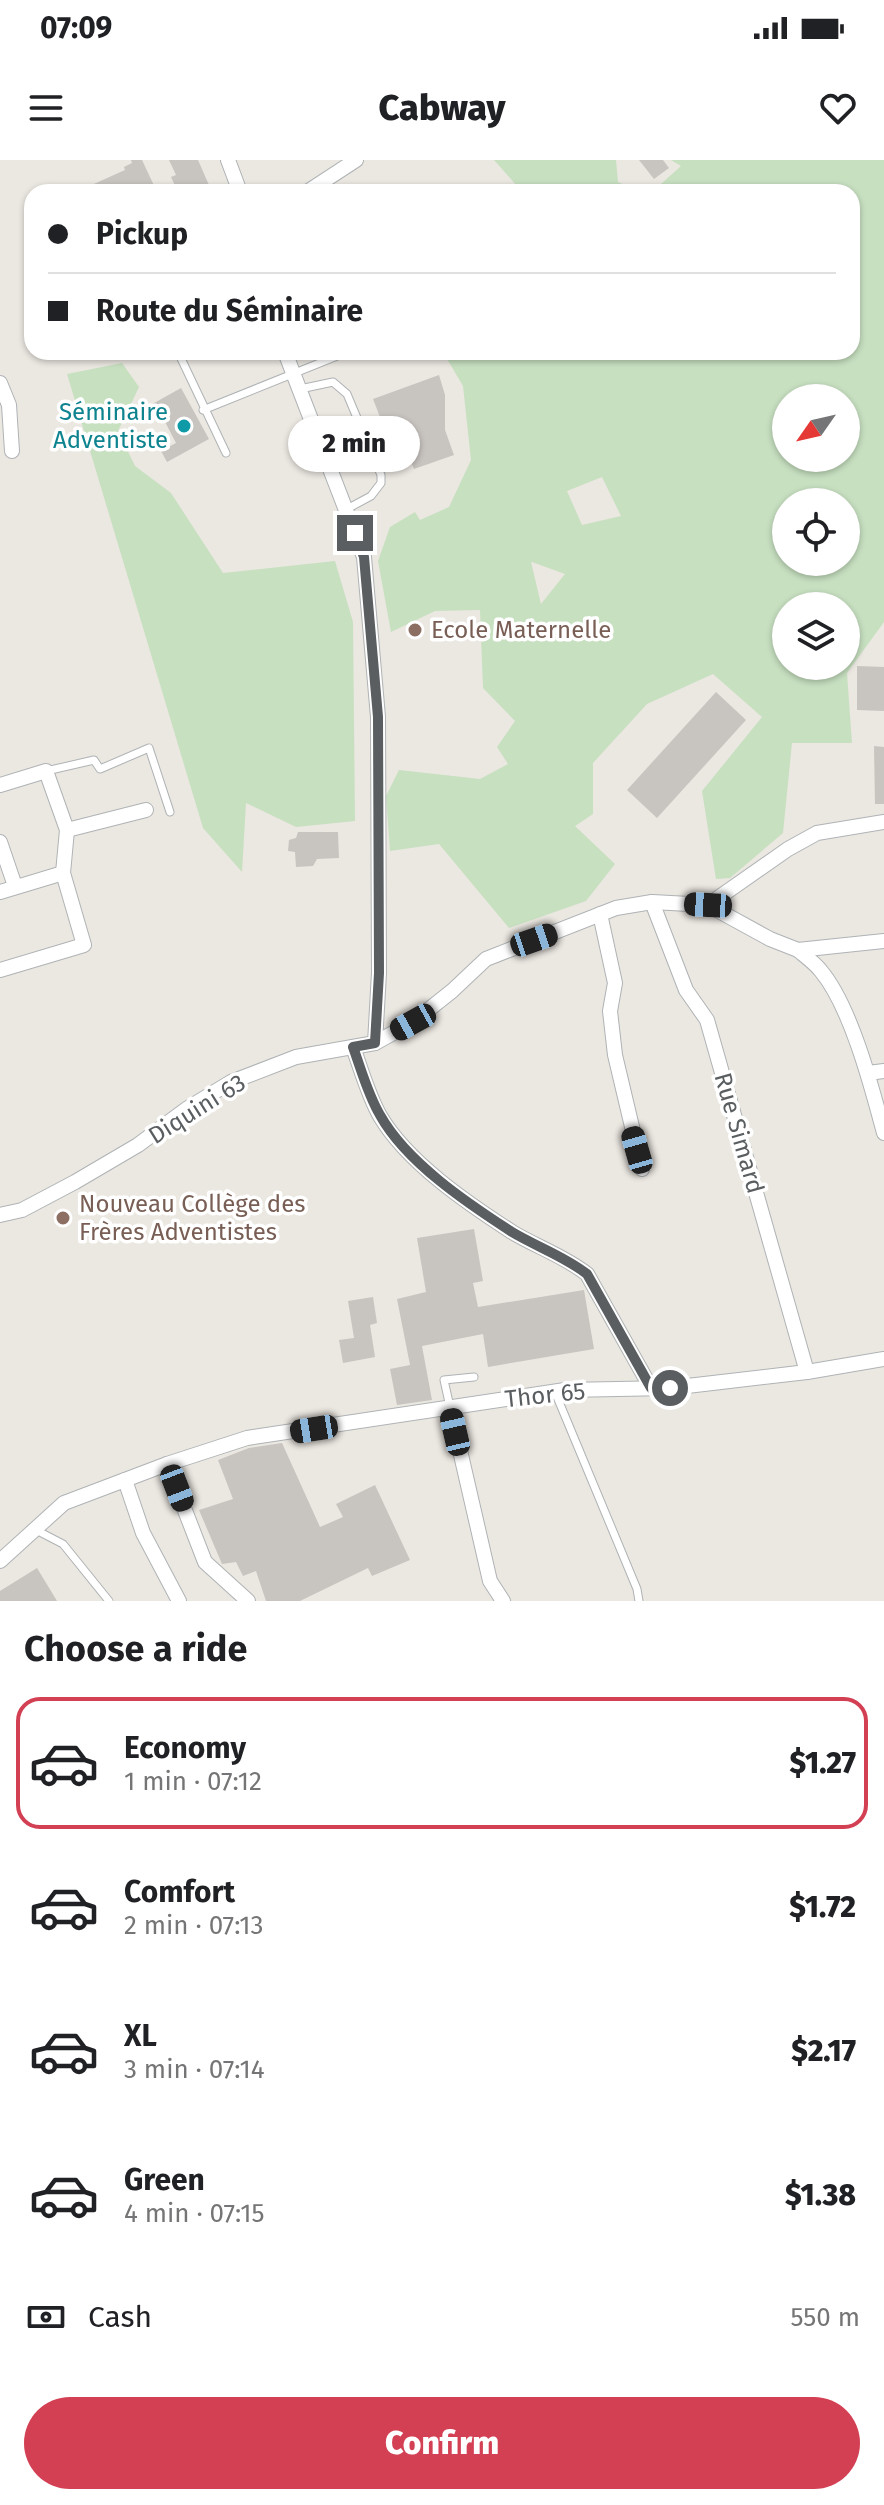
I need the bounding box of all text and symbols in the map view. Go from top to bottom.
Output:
text: 07:09 [40,10,112,46]
icon: menu [24,86,68,130]
text: Cabway [379,86,505,130]
icon: heart [816,86,860,130]
text: Pickup [96,216,188,252]
text: Route du Séminaire [96,293,363,329]
north arrow [772,384,860,472]
map controls [772,384,860,680]
place label: Séminaire Adventiste [53,398,168,454]
marker: Séminaire Adventiste [175,417,193,435]
callout: 2 min [289,417,421,473]
text: 2 min [322,428,386,459]
button: locate [772,488,860,576]
route end [337,515,373,551]
button: layers [772,592,860,680]
place label: Ecole Maternelle [431,616,611,644]
marker: Ecole Maternelle [406,621,424,639]
car [683,892,733,918]
car [507,921,561,959]
car [386,1000,440,1044]
street label: Diquini 63 [143,1068,251,1150]
street label: Rue Simard [708,1069,770,1197]
car [619,1124,655,1176]
place label: Nouveau Collège des Frères Adventistes [79,1190,306,1246]
marker: Nouveau Collège des Frères Adventistes [54,1209,72,1227]
route start [652,1370,688,1406]
street label: Thor 65 [503,1377,587,1413]
car [438,1406,472,1458]
car [288,1413,340,1445]
car [157,1461,197,1515]
text: Choose a ride [24,1627,247,1671]
icon: car [28,1727,100,1799]
text: Economy [124,1730,246,1766]
text: $1.27 [789,1745,856,1781]
text: 1 min · 07:12 [124,1766,262,1797]
icon: car [28,1871,100,1943]
text: Comfort [124,1874,235,1910]
text: $1.72 [789,1889,856,1925]
text: 2 min · 07:13 [124,1910,264,1941]
icon: car [28,2015,100,2087]
text: XL [124,2018,157,2054]
text: $2.17 [791,2033,856,2069]
text: 3 min · 07:14 [124,2054,265,2085]
icon: car [28,2159,100,2231]
text: Green [124,2162,205,2198]
text: $1.38 [785,2177,856,2213]
text: 4 min · 07:15 [124,2198,265,2229]
icon: cash [24,2295,68,2339]
text: Cash [88,2299,152,2335]
text: 550 m [790,2302,860,2333]
button: Confirm [24,2397,860,2489]

